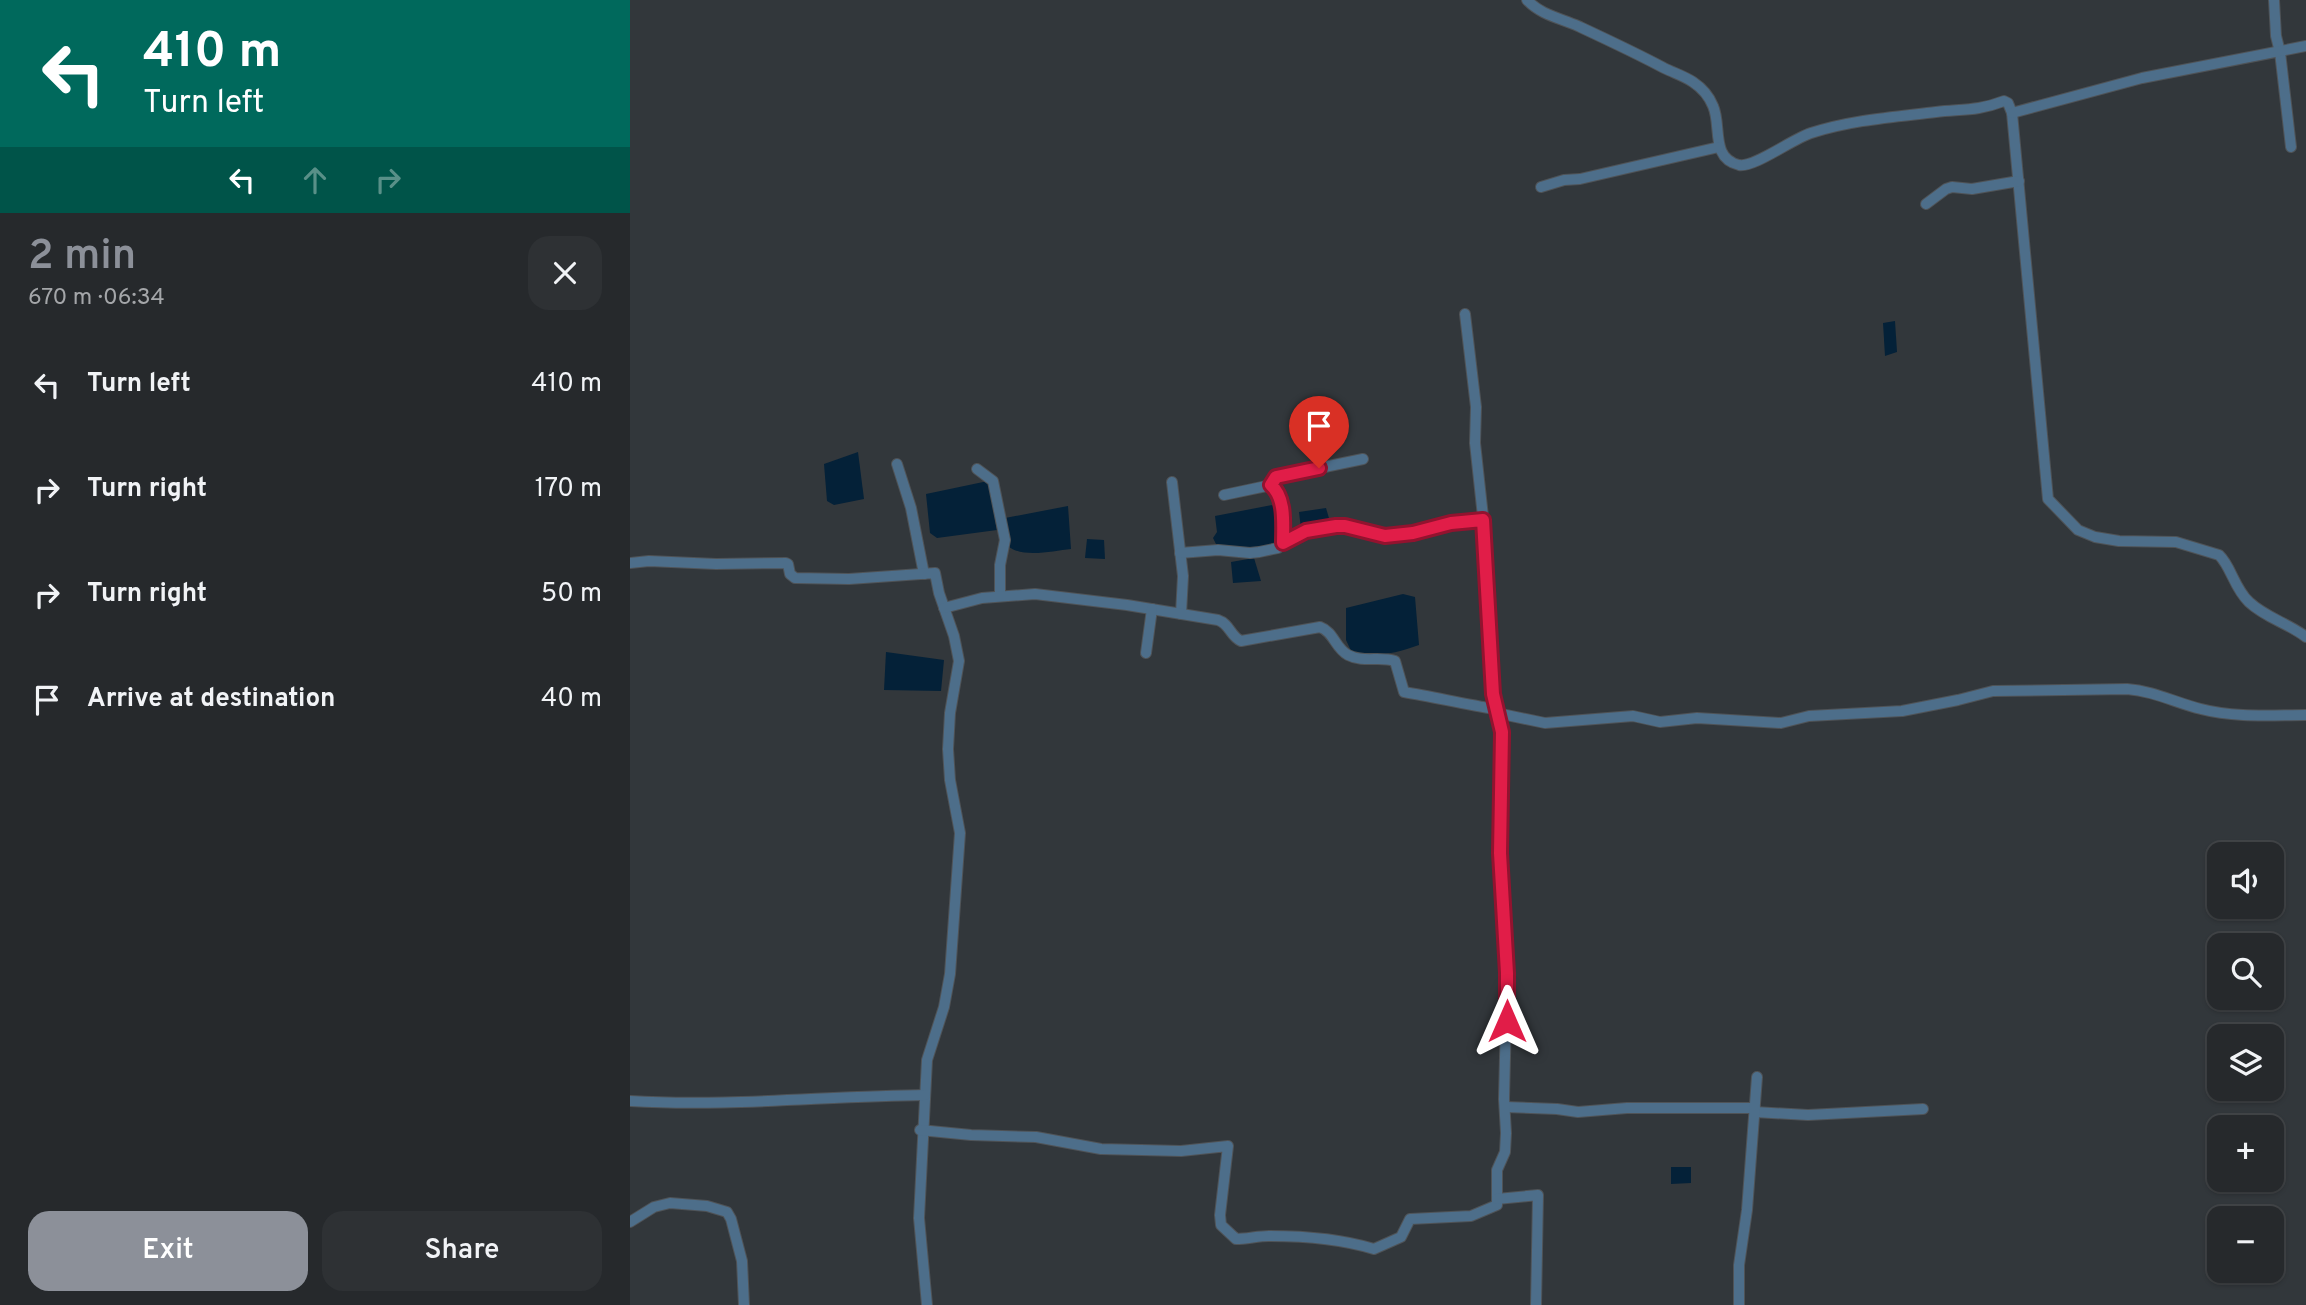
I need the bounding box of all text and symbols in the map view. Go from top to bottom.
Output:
text: 410 m [143,23,281,85]
icon: left [28,28,119,119]
text: Turn left [143,84,264,124]
icon: left [223,161,261,199]
icon: ahead [296,161,334,199]
icon: right [369,161,407,199]
text: 2 min [28,231,136,284]
button: close [528,236,602,310]
text: 670 m · 06:34 [28,284,165,313]
icon: left [28,366,66,404]
text: Turn left [87,368,191,401]
text: 410 m [531,368,602,401]
pin [1289,396,1349,468]
icon: arrive [1300,407,1338,445]
icon: right [28,471,66,509]
text: Turn right [87,473,207,506]
text: 170 m [535,473,602,506]
icon: right [28,576,66,614]
text: Turn right [87,578,207,611]
text: 50 m [541,578,602,611]
icon: arrive [28,681,66,719]
text: Arrive at destination [87,683,335,716]
text: 40 m [541,683,602,716]
map controls [2207,842,2284,1283]
button: sound [2207,842,2284,919]
button: search [2207,933,2284,1010]
position arrow [1470,984,1544,1058]
button: layers [2207,1024,2284,1101]
button: + [2207,1115,2284,1192]
button: − [2207,1206,2284,1283]
button: Exit [28,1211,308,1291]
button: Share [322,1211,602,1291]

